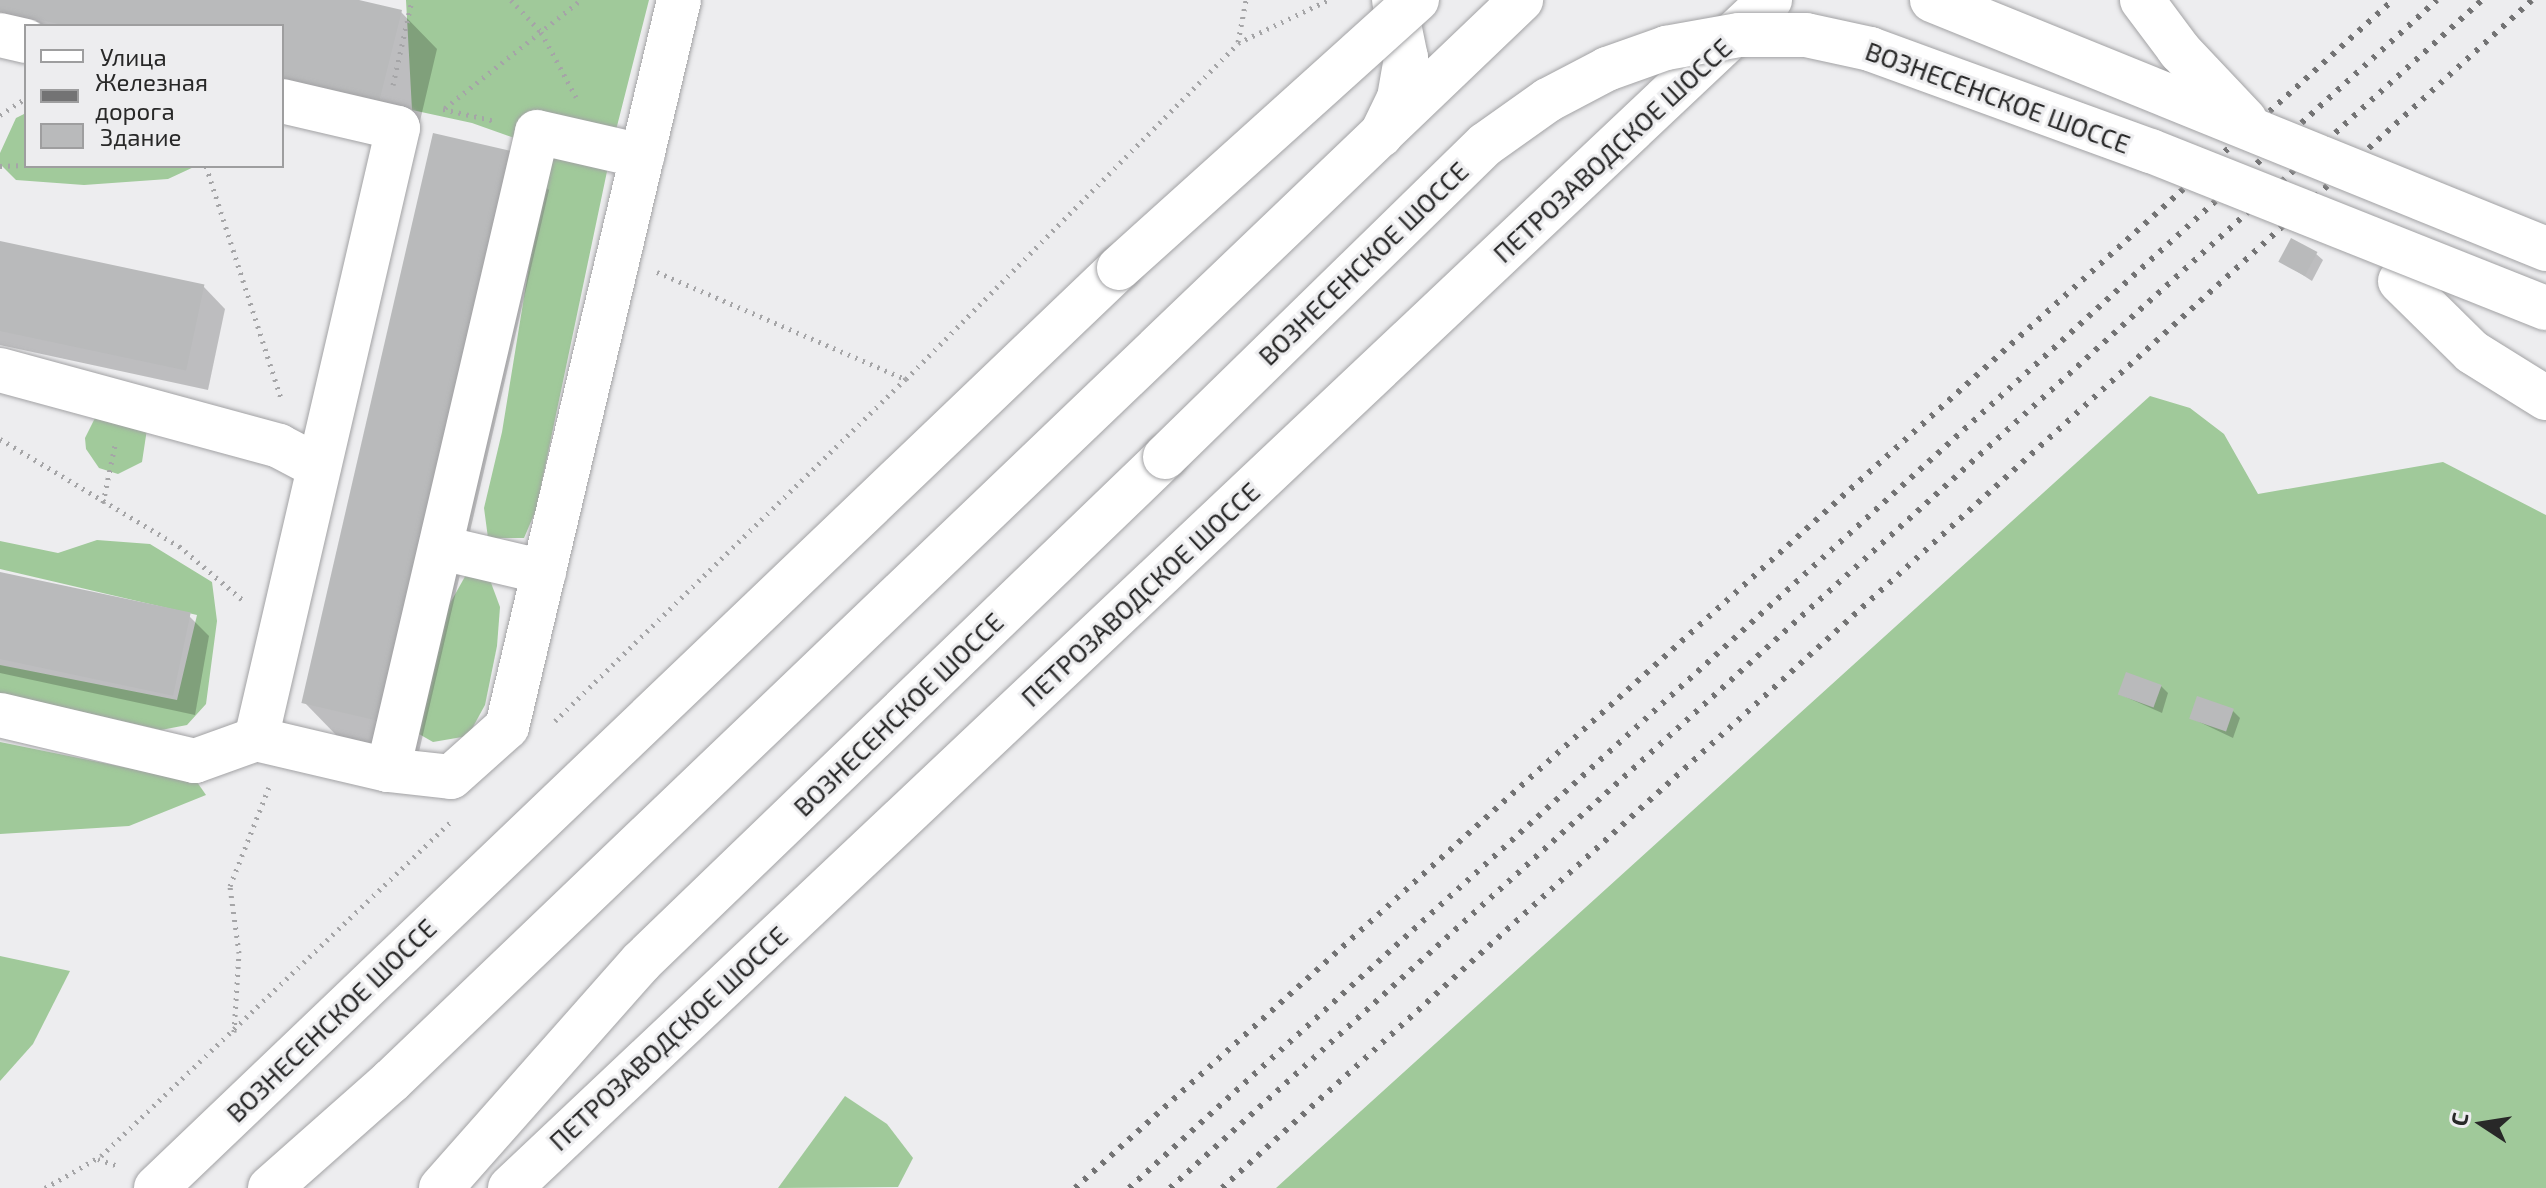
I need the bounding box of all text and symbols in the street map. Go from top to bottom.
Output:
legend [24,24,284,168]
street label: ПЕТРОЗАВОДСКОЕ ШОССЕ [1486,31,1738,269]
street label: ВОЗНЕСЕНСКОЕ ШОССЕ [1861,35,2135,159]
text: Улица [100,42,167,71]
text: Железная дорога [95,67,208,125]
text: Здание [100,122,182,151]
street label: ВОЗНЕСЕНСКОЕ ШОССЕ [1252,155,1474,371]
street label: ПЕТРОЗАВОДСКОЕ ШОССЕ [1014,475,1266,713]
street label: ВОЗНЕСЕНСКОЕ ШОССЕ [787,606,1009,822]
street label: ВОЗНЕСЕНСКОЕ ШОССЕ [220,912,442,1128]
street label: ПЕТРОЗАВОДСКОЕ ШОССЕ [542,919,794,1157]
north arrow [2442,1084,2522,1164]
text: С [2444,1110,2473,1128]

